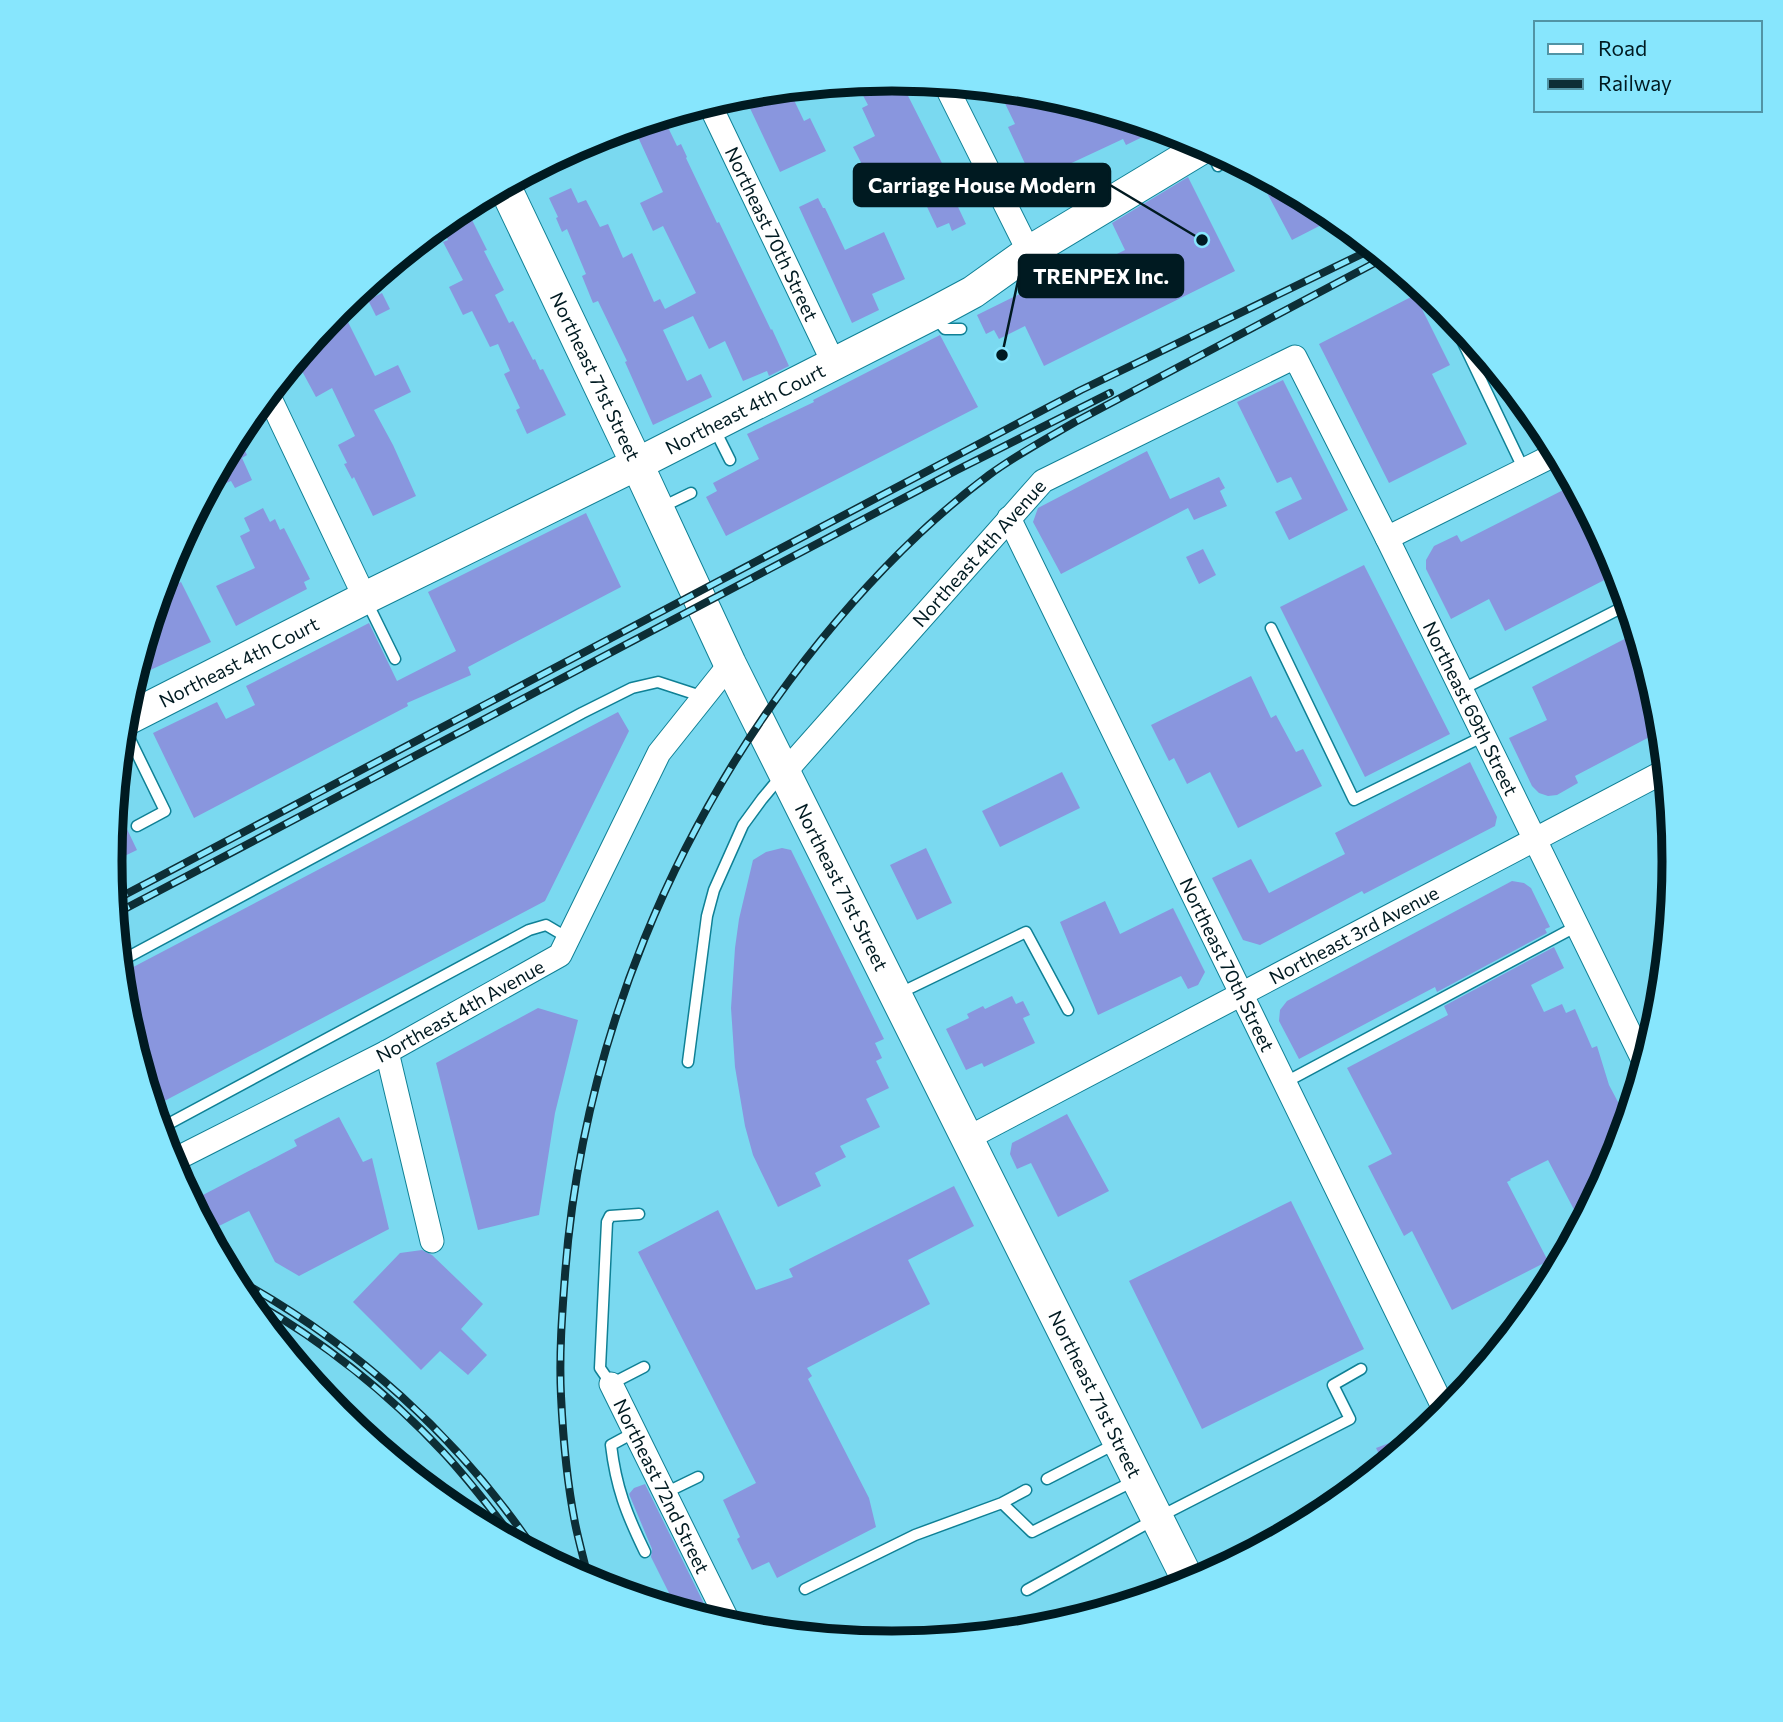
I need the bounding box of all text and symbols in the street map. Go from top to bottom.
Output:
legend [1534,21,1762,112]
text: Road [1598,35,1647,60]
text: Railway [1598,70,1672,95]
street label: Northeast 70th Street [721,143,824,325]
callout: Carriage House Modern [854,164,1110,206]
text: Carriage House Modern [868,172,1096,197]
callout: TRENPEX Inc. [1019,255,1183,297]
text: TRENPEX Inc. [1033,263,1169,288]
street label: Northeast 71st Street [546,288,646,464]
street label: Northeast 4th Court [661,358,829,459]
street label: Northeast 4th Avenue [907,474,1050,631]
street label: Northeast 4th Court [155,611,323,712]
street label: Northeast 69th Street [1419,617,1523,799]
street label: Northeast 71st Street [791,799,893,974]
street label: Northeast 70th Street [1175,874,1280,1055]
street label: Northeast 3rd Avenue [1265,880,1442,988]
street label: Northeast 4th Avenue [372,954,548,1067]
street label: Northeast 71st Street [1044,1307,1147,1482]
street label: Northeast 72nd Street [609,1395,715,1577]

